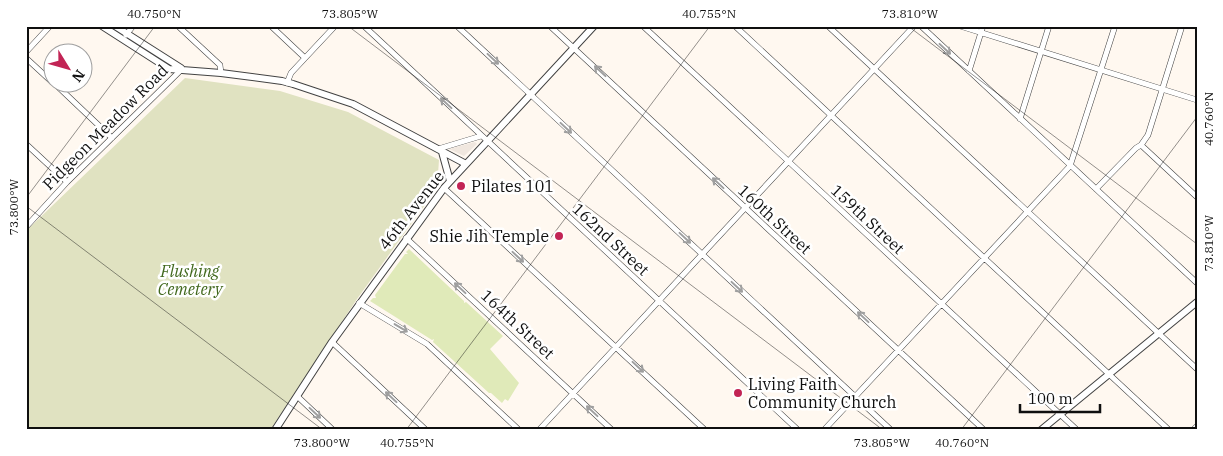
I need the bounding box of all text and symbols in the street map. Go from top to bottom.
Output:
text: 40.750°N [127,6,181,21]
text: 73.805°W [322,6,379,21]
text: 40.755°N [682,6,736,21]
text: 73.810°W [882,6,939,21]
north arrow [42,42,92,92]
one-way arrow [938,43,951,55]
one-way arrow [486,54,499,65]
street label: Pidgeon Meadow Road [38,60,172,194]
one-way arrow [593,65,606,77]
text: N [68,66,89,86]
text: 40.760°N [1201,92,1216,146]
one-way arrow [439,97,452,109]
one-way arrow [559,122,572,134]
street label: 46th Avenue [374,166,448,254]
place label: Pilates 101 [471,176,554,196]
one-way arrow [712,177,724,189]
text: 73.800°W [6,178,21,235]
marker: Pilates 101 [455,180,467,192]
street label: 160th Street [734,180,816,258]
street label: 159th Street [827,180,909,258]
street label: 162nd Street [569,198,654,280]
text: 73.810°W [1201,214,1216,271]
place label: Shie Jih Temple [430,226,549,246]
marker: Shie Jih Temple [553,230,565,242]
one-way arrow [678,232,691,244]
one-way arrow [512,251,525,262]
park label: Flushing Cemetery [158,261,224,299]
one-way arrow [731,282,744,293]
one-way arrow [454,283,467,294]
street label: 164th Street [477,285,559,363]
one-way arrow [856,311,869,323]
one-way arrow [394,324,408,334]
one-way arrow [631,361,644,373]
place label: Living Faith Community Church [748,374,896,412]
scale bar [1020,381,1100,413]
marker: Living Faith Community Church [732,387,744,399]
text: 100 m [1028,389,1073,408]
one-way arrow [384,391,397,403]
one-way arrow [586,405,599,417]
one-way arrow [309,407,321,419]
text: 73.800°W [294,435,351,450]
text: 40.755°N [380,435,434,450]
text: 73.805°W [854,435,911,450]
text: 40.760°N [935,435,989,450]

